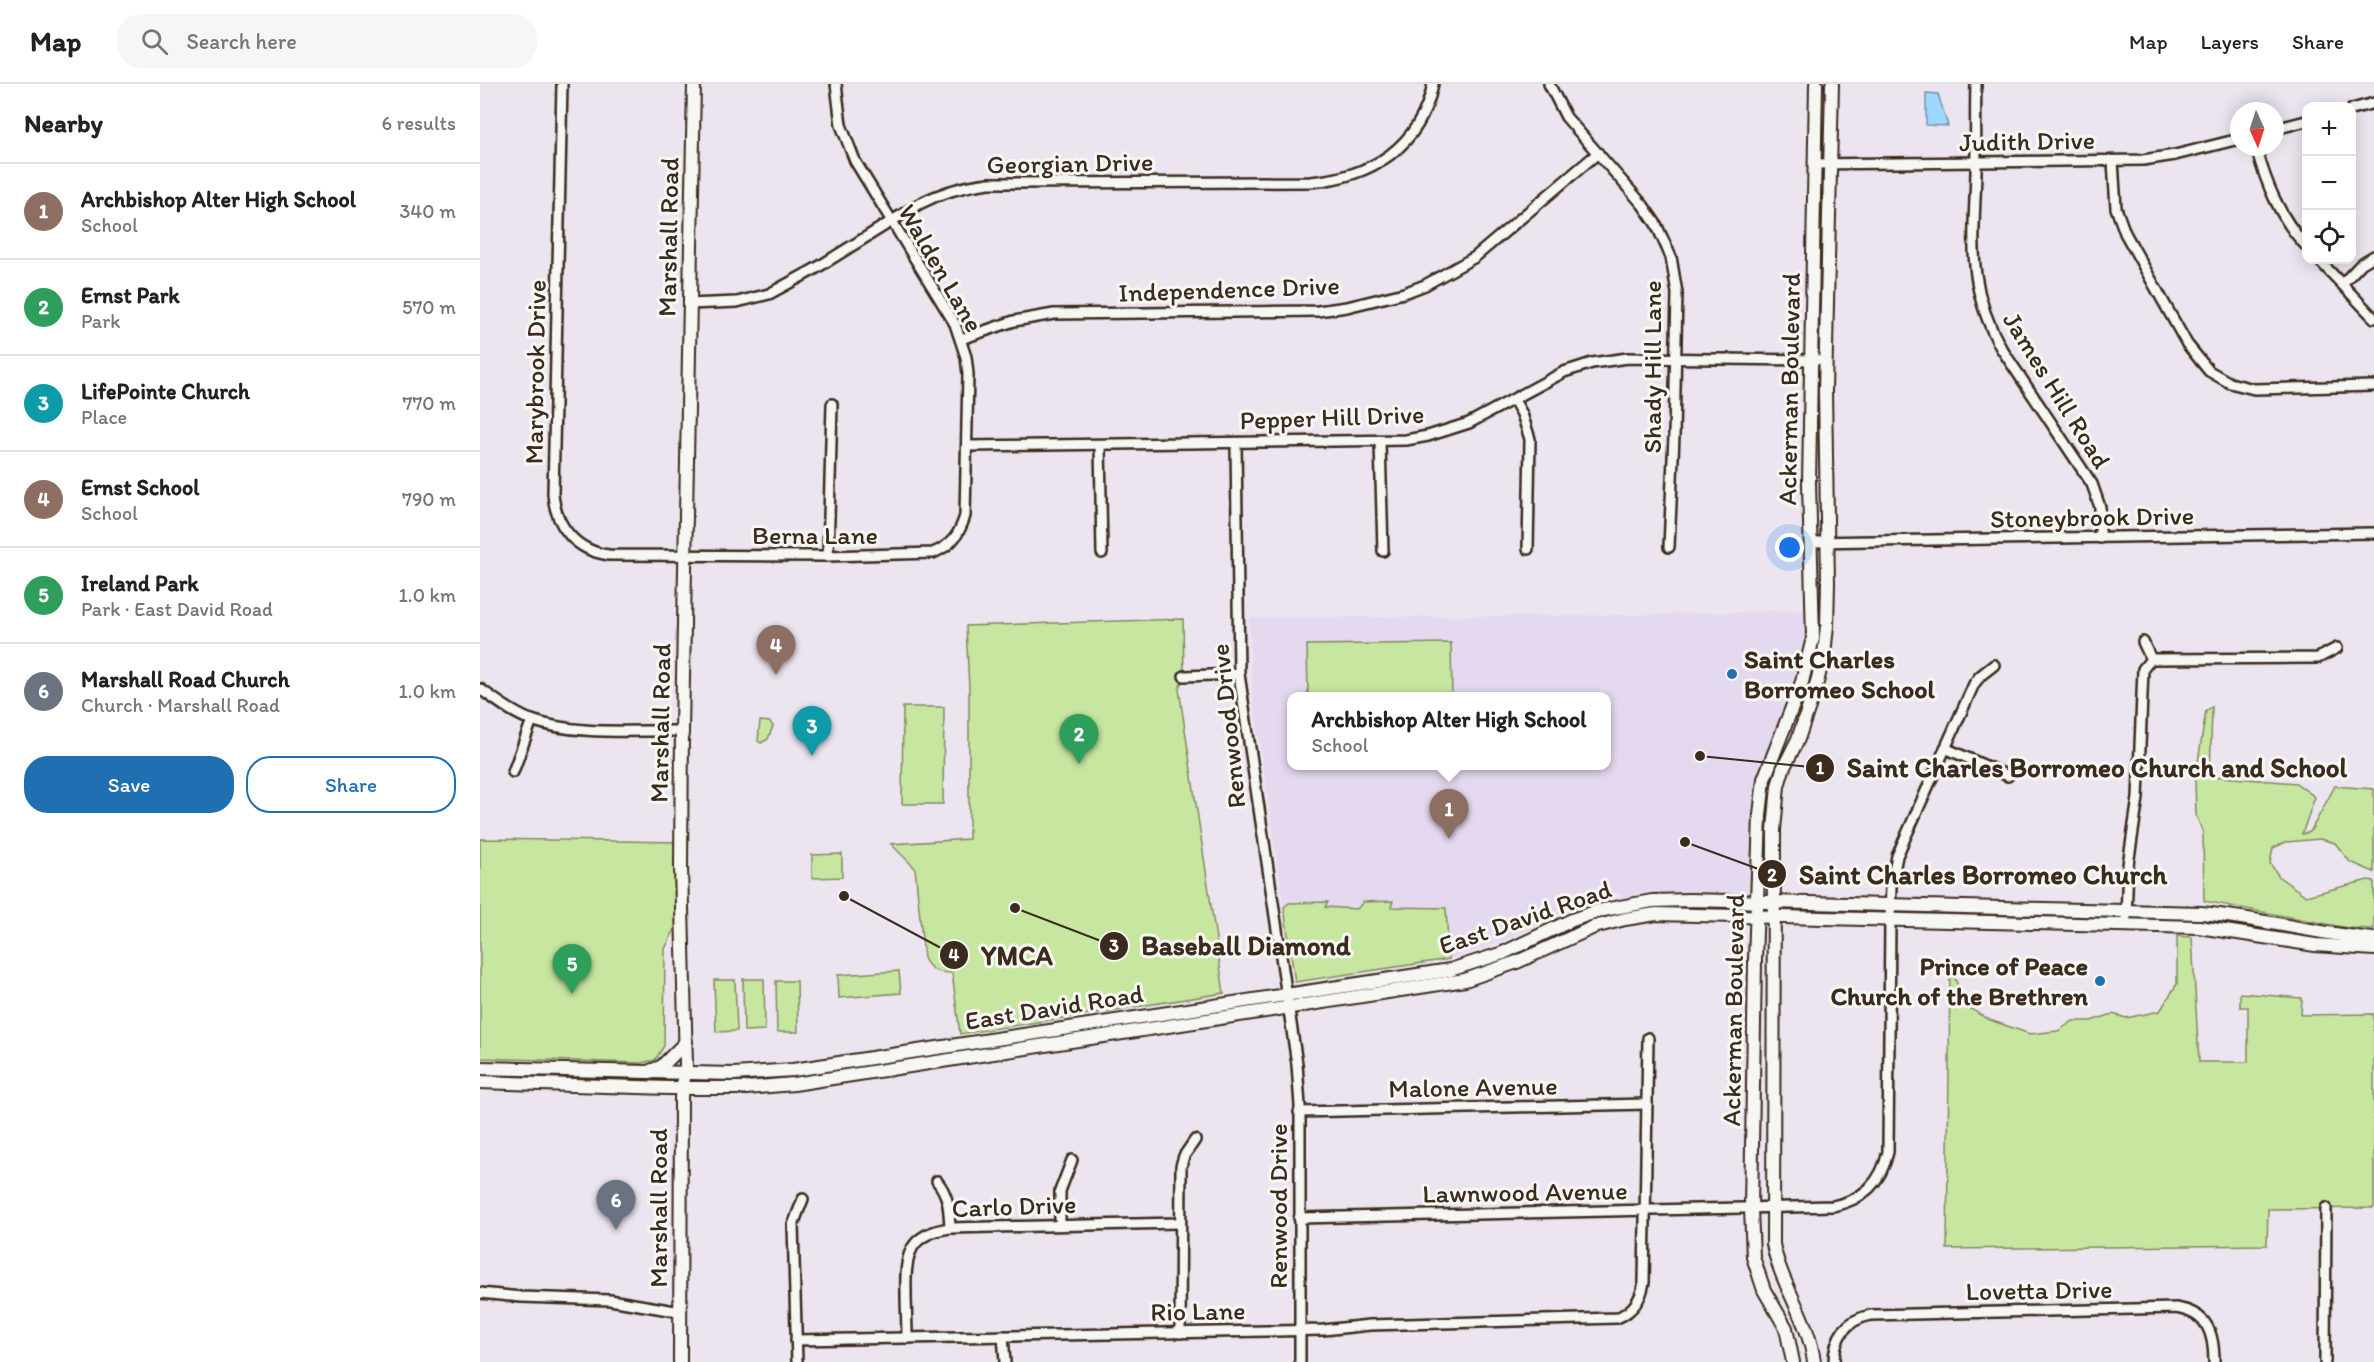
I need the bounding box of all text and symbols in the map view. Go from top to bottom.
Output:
search box [117,14,537,68]
text: Map [30,24,81,58]
icon: search [138,25,171,58]
text: Search here [186,28,297,55]
text: Map [2129,29,2168,54]
text: Layers [2201,29,2259,54]
text: Share [2292,29,2344,54]
north arrow [2230,102,2284,156]
map controls [2302,102,2356,264]
button: + [2302,102,2356,156]
text: Nearby [24,107,103,139]
text: 6 results [382,111,456,135]
street label: Judith Drive [1959,124,2095,158]
street label: Georgian Drive [986,146,1154,180]
button: − [2302,156,2356,210]
street label: Marshall Road [651,157,685,317]
text: Archbishop Alter High School [81,186,356,213]
street label: Walden Lane [891,198,991,338]
text: 1 [39,199,48,223]
text: 340 m [399,199,456,223]
button: locate [2302,210,2356,264]
text: School [81,213,138,237]
street label: Independence Drive [1118,269,1340,309]
street label: Ackerman Boulevard [1771,272,1807,506]
street label: Marybrook Drive [517,279,553,465]
street label: Shady Hill Lane [1636,280,1668,454]
text: Ernst Park [81,282,180,309]
text: 2 [38,295,49,319]
text: 570 m [402,295,456,319]
street label: James Hill Road [1996,306,2118,474]
text: Park [81,309,120,333]
text: LifePointe Church [81,378,250,405]
text: 3 [38,391,49,415]
text: 770 m [403,391,456,415]
street label: Pepper Hill Drive [1239,398,1425,436]
text: Place [81,405,127,429]
text: Ernst School [81,474,199,501]
text: 4 [37,487,50,511]
text: 790 m [402,487,456,511]
street label: Stoneybrook Drive [1990,499,2194,535]
text: School [81,501,138,525]
street label: Berna Lane [752,519,878,551]
your location [1775,533,1804,562]
text: Ireland Park [81,570,199,597]
text: 5 [38,583,49,607]
text: 1.0 km [399,583,456,607]
text: Park · East David Road [81,597,273,621]
pin: 4 [756,626,796,675]
street label: Renwood Drive [1203,642,1253,810]
street label: Marshall Road [643,643,677,803]
place label: Saint Charles Borromeo School [1744,643,1936,705]
text: Marshall Road Church [81,666,290,693]
marker: Saint Charles Borromeo School [1725,667,1739,681]
text: 6 [38,679,49,703]
text: 1.0 km [399,679,456,703]
popup [1287,692,1611,770]
text: Church · Marshall Road [81,693,280,717]
pin: 3 [792,706,832,756]
text: Archbishop Alter High School [1311,706,1587,733]
pin: 2 [1060,714,1098,764]
text: School [1311,733,1368,757]
callout: Saint Charles Borromeo Church and School [1805,745,2360,790]
text: Saint Charles Borromeo Church and School [1847,751,2348,784]
button: Save [24,756,234,813]
button: Share [246,756,456,813]
text: 1 [1816,757,1825,779]
pin: 1 [1430,790,1468,839]
callout: Saint Charles Borromeo Church [1757,852,2179,897]
text: Saint Charles Borromeo Church [1799,858,2168,891]
text: 2 [1767,864,1777,886]
street label: East David Road [1435,873,1615,961]
street label: Ackerman Boulevard [1715,893,1751,1127]
callout: Baseball Diamond [1099,923,1362,968]
text: Baseball Diamond [1141,929,1352,962]
callout: YMCA [939,933,1065,978]
text: 3 [1109,935,1119,957]
text: YMCA [980,939,1054,972]
pin: 5 [552,944,592,994]
text: 4 [949,944,960,966]
place label: Prince of Peace Church of the Brethren [1830,950,2088,1012]
marker: Prince of Peace Church of the Brethren [2093,974,2107,988]
street label: East David Road [963,977,1145,1037]
street label: Malone Avenue [1388,1070,1558,1104]
street label: Renwood Drive [1262,1123,1294,1289]
street label: Marshall Road [642,1128,674,1288]
street label: Lawnwood Avenue [1422,1174,1628,1210]
pin: 6 [596,1180,636,1230]
street label: Carlo Drive [951,1188,1077,1224]
street label: Lovetta Drive [1965,1273,2113,1307]
street label: Rio Lane [1150,1294,1246,1328]

